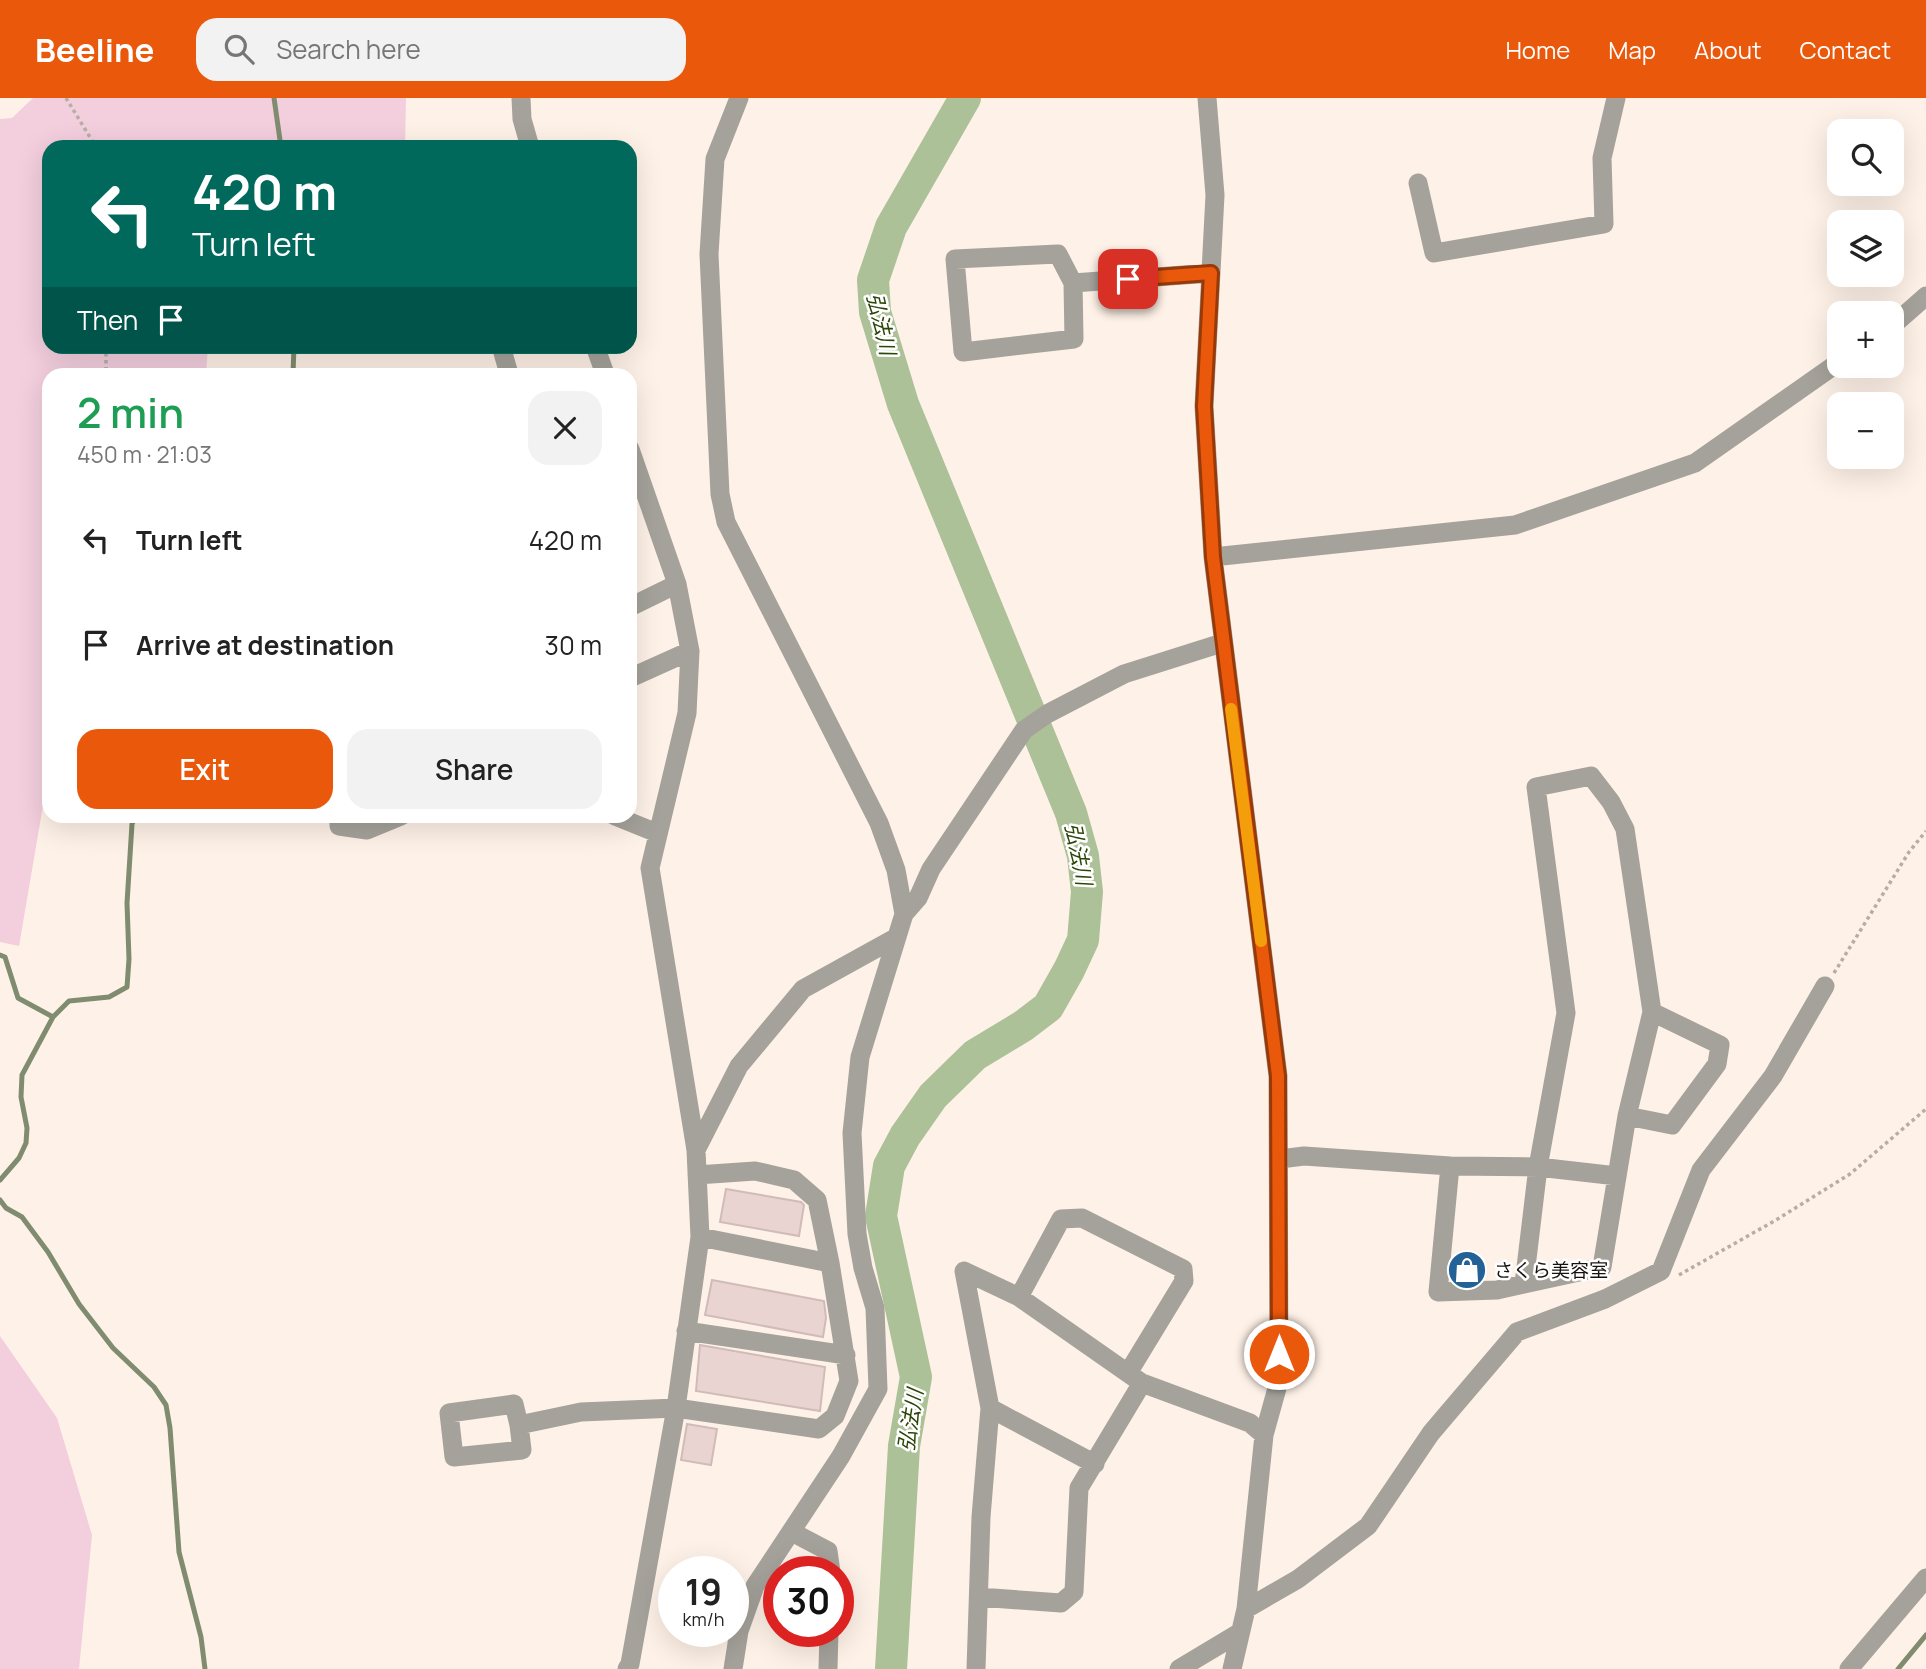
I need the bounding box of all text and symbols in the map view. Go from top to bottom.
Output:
search box [196,18,686,81]
text: Beeline [35,27,154,72]
icon: search [220,30,258,68]
text: Search here [276,31,421,67]
text: Home [1505,33,1570,66]
text: Map [1608,33,1656,66]
text: About [1694,33,1762,66]
text: Contact [1800,33,1891,66]
map controls [1827,119,1904,469]
button: search [1827,119,1904,196]
text: 420 m [192,158,337,225]
icon: left [77,168,168,259]
button: layers [1827,210,1904,287]
text: Turn left [192,222,316,266]
pin [1098,249,1158,309]
icon: arrive [1109,260,1147,298]
water label: 弘法川 [861,290,903,360]
icon: arrive [152,301,190,339]
button: + [1827,301,1904,378]
text: Then [77,302,138,338]
text: 2 min [77,383,184,441]
button: close [528,391,602,465]
button: − [1827,392,1904,469]
text: 450 m · 21:03 [77,438,212,470]
icon: left [77,521,115,559]
text: Turn left [136,522,243,558]
text: 420 m [529,522,602,558]
icon: arrive [77,626,115,664]
text: Arrive at destination [136,627,394,663]
text: 30 m [545,627,602,663]
button: Exit [77,729,333,809]
button: Share [347,729,602,809]
water label: 弘法川 [1059,820,1099,890]
shop icon: さくら美容室 [1446,1249,1488,1291]
place label: さくら美容室 [1494,1257,1608,1283]
position arrow [1242,1317,1316,1391]
water label: 弘法川 [891,1385,929,1453]
speed limit sign: 30 [763,1556,854,1647]
text: 19 [685,1568,722,1616]
text: km/h [683,1607,724,1631]

